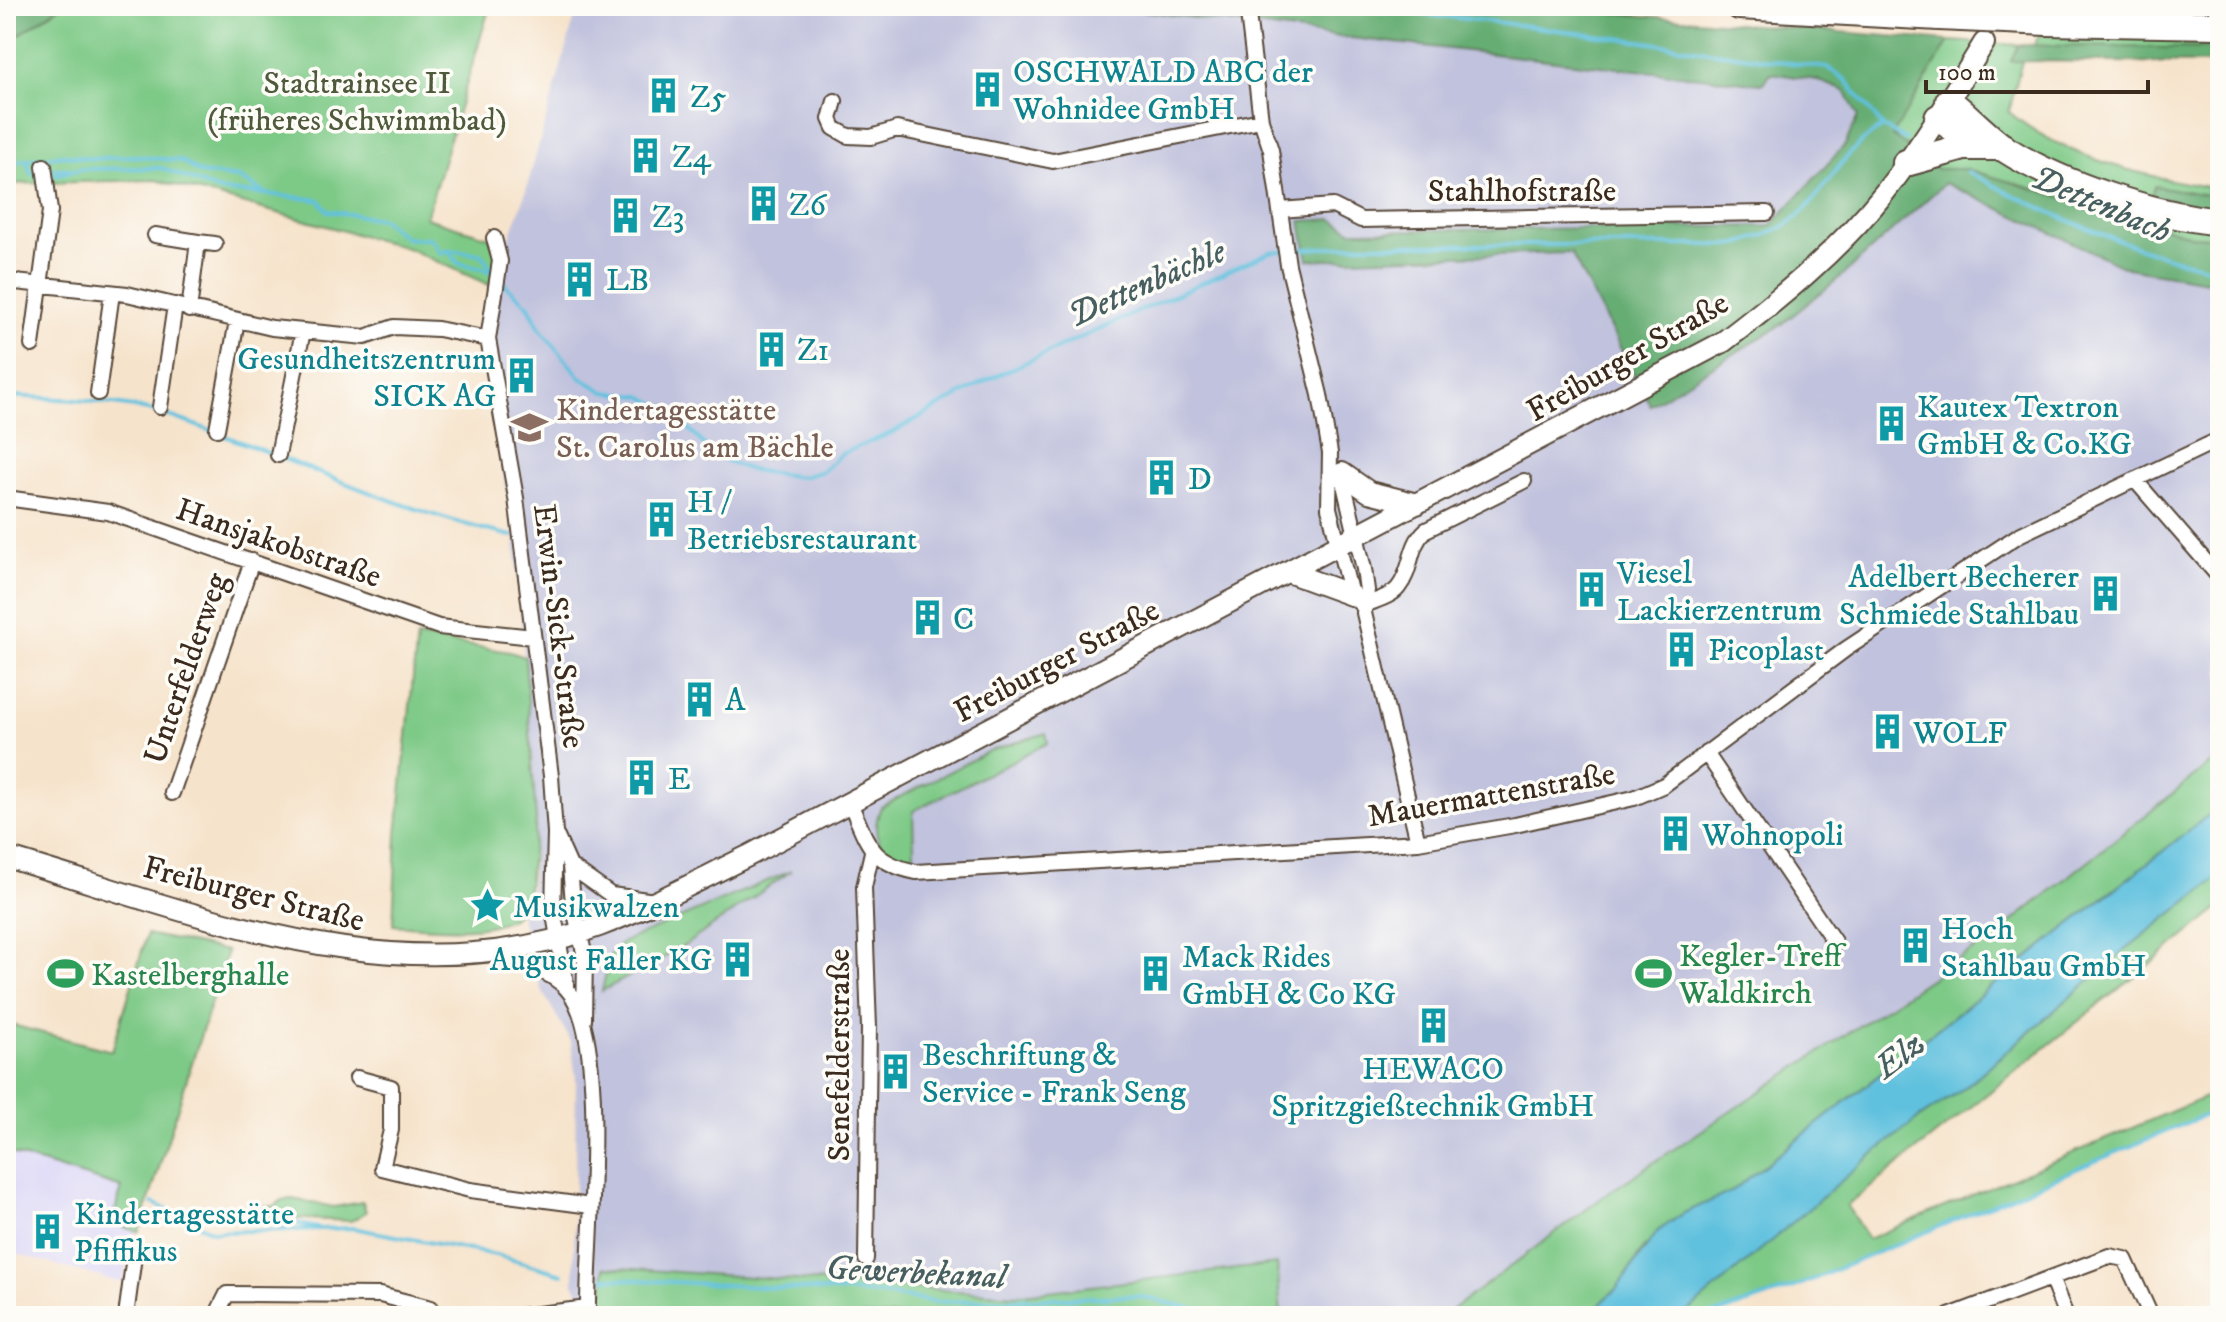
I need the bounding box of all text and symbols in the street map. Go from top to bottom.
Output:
scale bar [1926,44,2148,94]
place label: OSCHWALD ABC der Wohnidee GmbH [1012,53,1313,130]
text: 100 m [1938,58,1996,88]
park label: Stadtrainsee II (früheres Schwimmbad) [207,64,507,141]
building icon: OSCHWALD ABC der Wohnidee GmbH [968,70,1006,108]
building icon: Z5 [645,77,683,115]
place label: Z5 [690,78,727,118]
building icon: Z4 [627,137,665,175]
place label: Z4 [672,138,712,178]
water label: Dettenbach [2025,157,2177,253]
street label: Stahlhofstraße [1428,172,1616,212]
building icon: Z6 [744,185,782,223]
place label: Z6 [789,186,828,226]
building icon: Z3 [607,197,645,235]
place label: Z3 [652,198,685,238]
water label: Dettenbächle [1062,230,1233,337]
building icon: LB [561,260,599,298]
place label: LB [606,261,649,301]
street label: Freiburger Straße [1520,284,1736,432]
building icon: Z1 [752,330,790,368]
place label: Z1 [797,331,829,371]
place label: Gesundheitszentrum SICK AG [237,340,496,417]
building icon: Gesundheitszentrum SICK AG [503,357,541,395]
place label: Kautex Textron GmbH & Co.KG [1917,388,2132,465]
place label: Kindertagesstätte St. Carolus am Bächle [556,391,834,468]
building icon: Kautex Textron GmbH & Co.KG [1872,405,1910,443]
school or university icon: Kindertagesstätte St. Carolus am Bächle [511,408,549,446]
building icon: D [1143,459,1181,497]
place label: D [1188,460,1212,500]
place label: H / Betriebsrestaurant [687,483,917,560]
street label: Hansjakobstraße [171,490,386,598]
building icon: H / Betriebsrestaurant [642,500,680,538]
street label: Erwin-Sick-Straße [523,502,593,751]
place label: Viesel Lackierzentrum [1616,554,1822,631]
place label: Adelbert Becherer Schmiede Stahlbau [1839,558,2079,635]
street label: Unterfelderweg [135,567,238,770]
building icon: Viesel Lackierzentrum [1572,571,1610,609]
building icon: Adelbert Becherer Schmiede Stahlbau [2086,575,2124,613]
street label: Freiburger Straße [948,591,1166,733]
building icon: C [908,599,946,637]
place label: C [953,600,974,640]
building icon: Picoplast [1663,630,1701,668]
place label: Picoplast [1708,631,1824,671]
building icon: A [680,680,718,718]
place label: A [725,681,746,721]
building icon: WOLF [1868,713,1906,751]
place label: WOLF [1912,714,2007,754]
street label: Mauermattenstraße [1364,755,1618,837]
building icon: E [623,759,661,797]
place label: E [668,760,691,800]
building icon: Wohnopoli [1657,815,1695,853]
place label: Wohnopoli [1701,816,1843,856]
street label: Freiburger Straße [139,848,368,942]
place icon: Musikwalzen [468,887,506,925]
place label: Musikwalzen [513,888,680,928]
place label: Hoch Stahlbau GmbH [1941,910,2147,987]
building icon: Hoch Stahlbau GmbH [1896,927,1934,965]
place label: Kegler-Treff Waldkirch [1678,937,1847,1014]
place label: Mack Rides GmbH & Co KG [1182,938,1396,1015]
building icon: August Faller KG [719,940,757,978]
place label: August Faller KG [490,941,712,981]
street label: Senefelderstraße [820,949,860,1161]
sports icon: Kegler-Treff Waldkirch [1634,954,1672,992]
sports icon: Kastelberghalle [46,955,84,993]
building icon: Mack Rides GmbH & Co KG [1137,955,1175,993]
place label: Kastelberghalle [91,956,289,996]
building icon: HEWACO Spritzgießtechnik GmbH [1414,1007,1452,1045]
water label: Elz [1865,1023,1934,1090]
place label: Beschriftung & Service - Frank Seng [922,1036,1186,1113]
place label: HEWACO Spritzgießtechnik GmbH [1272,1050,1594,1127]
building icon: Beschriftung & Service - Frank Seng [877,1053,915,1091]
place label: Kindertagesstätte Pfiffikus [74,1195,294,1272]
building icon: Kindertagesstätte Pfiffikus [29,1212,67,1250]
water label: Gewerbekanal [825,1247,1010,1299]

